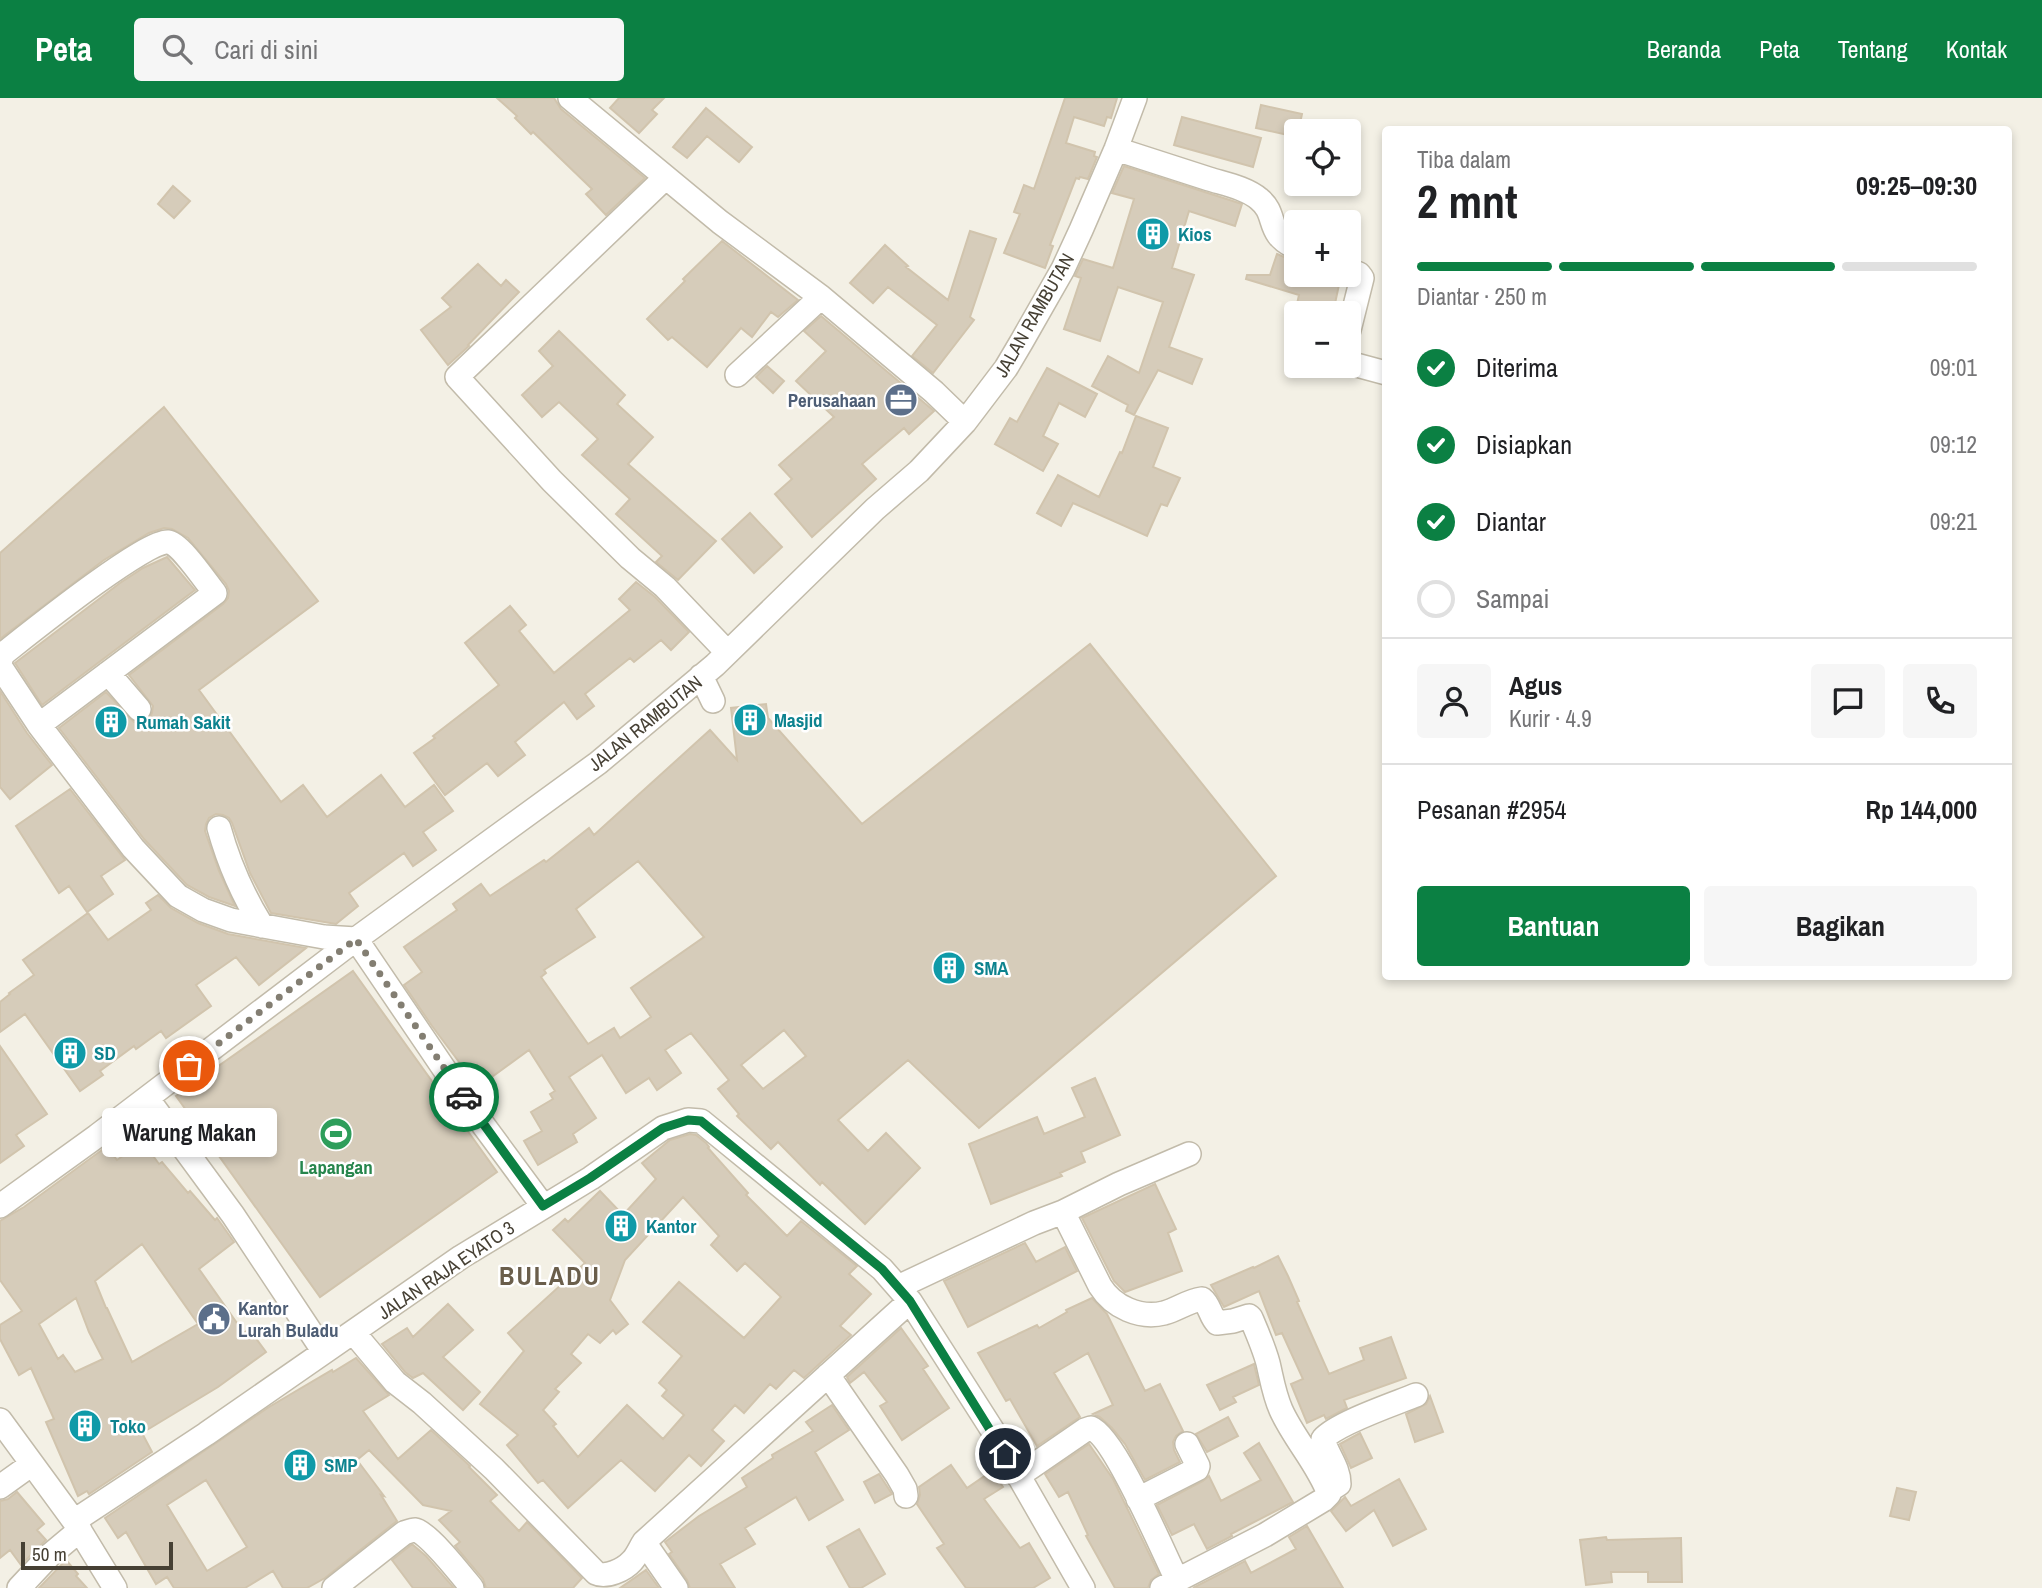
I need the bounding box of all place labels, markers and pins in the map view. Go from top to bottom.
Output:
building icon: Kios [1134,215,1172,253]
place label: Kios [1178,221,1212,247]
office icon: Perusahaan [882,381,920,419]
place label: Perusahaan [788,387,876,413]
building icon: Masjid [731,701,769,739]
building icon: Rumah Sakit [92,703,130,741]
place label: Masjid [774,707,823,733]
place label: Rumah Sakit [136,709,230,735]
building icon: SMA [930,949,968,987]
place label: SMA [974,955,1009,981]
building icon: SD [51,1034,89,1072]
pin [159,1036,219,1096]
place label: SD [94,1040,116,1066]
callout: Warung Makan [102,1108,276,1157]
sports icon: Lapangan [317,1115,355,1153]
place label: Lapangan [299,1154,373,1180]
building icon: Kantor [602,1207,640,1245]
place label: Kantor [646,1213,696,1239]
place label: Kantor Lurah Buladu [238,1295,338,1343]
public building icon: Kantor Lurah Buladu [195,1300,233,1338]
building icon: Toko [66,1407,104,1445]
place label: Toko [110,1413,146,1439]
pin [975,1424,1035,1484]
building icon: SMP [281,1446,319,1484]
place label: SMP [324,1452,358,1478]

